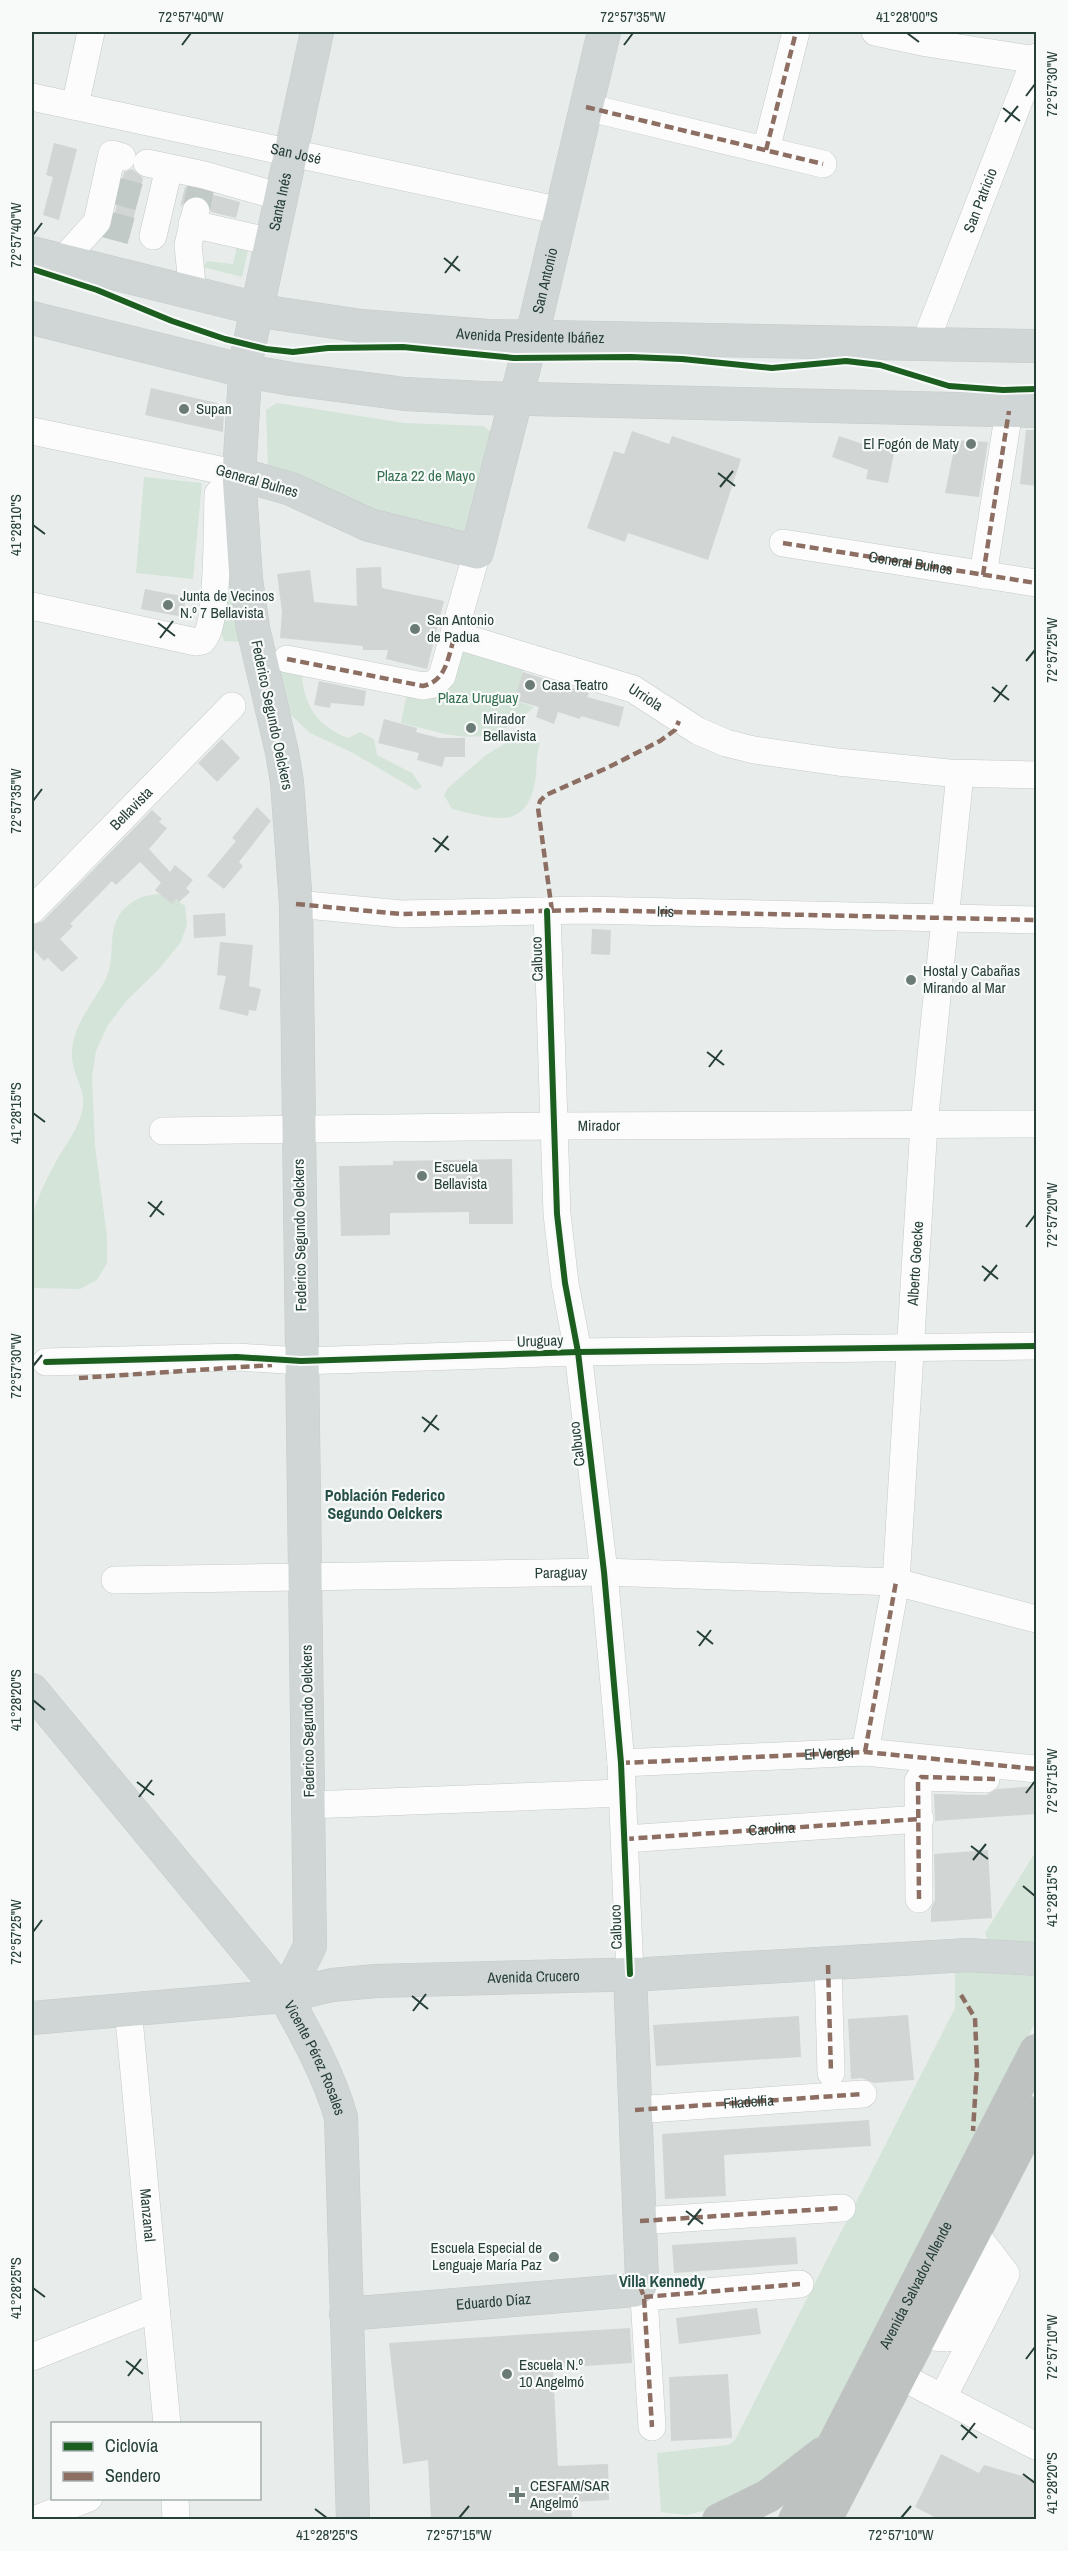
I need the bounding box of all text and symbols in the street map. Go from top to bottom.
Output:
text: 72°57'40"W [158,6,224,27]
text: 72°57'35"W [600,6,666,27]
text: 41°28'00"S [876,6,938,27]
text: 72°57'30"W [1041,51,1062,117]
street label: San José [269,138,323,169]
street label: San Patricio [958,165,1002,236]
street label: Santa Inés [263,171,296,233]
text: 72°57'40"W [5,202,26,268]
street label: San Antonio [527,245,563,316]
street label: Avenida Presidente Ibáñez [454,322,605,348]
place label: Supan [196,398,232,419]
marker: Supan [177,402,191,416]
place label: El Fogón de Maty [863,433,960,454]
marker: El Fogón de Maty [964,437,978,451]
street label: General Bulnes [213,459,301,502]
park label: Plaza 22 de Mayo [377,465,475,486]
text: 41°28'10"S [5,494,26,556]
street label: General Bulnes [867,546,954,580]
place label: Junta de Vecinos N.º 7 Bellavista [180,585,274,623]
marker: Junta de Vecinos N.º 7 Bellavista [161,598,175,612]
place label: San Antonio de Padua [427,609,494,647]
text: 72°57'25"W [1041,617,1062,683]
marker: San Antonio de Padua [408,622,422,636]
street label: Federico Segundo Oelckers [246,638,299,792]
place label: Casa Teatro [542,674,608,695]
marker: Casa Teatro [523,678,537,692]
street label: Urriola [625,678,667,716]
park label: Plaza Uruguay [438,687,519,708]
place label: Mirador Bellavista [483,708,536,746]
marker: Mirador Bellavista [464,721,478,735]
text: 72°57'35"W [5,768,26,834]
street label: Bellavista [105,782,157,835]
street label: Iris [657,901,674,922]
street label: Calbuco [525,936,548,982]
place label: Hostal y Cabañas Mirando al Mar [923,960,1020,998]
marker: Hostal y Cabañas Mirando al Mar [904,973,918,987]
text: 41°28'15"S [5,1082,26,1144]
street label: Mirador [578,1115,620,1136]
place label: Escuela Bellavista [434,1156,487,1194]
street label: Federico Segundo Oelckers [288,1159,311,1311]
marker: Escuela Bellavista [415,1169,429,1183]
text: 72°57'20"W [1041,1182,1062,1248]
street label: Alberto Goecke [902,1220,928,1307]
street label: Uruguay [516,1329,564,1352]
text: 72°57'30"W [5,1333,26,1399]
street label: Calbuco [563,1420,590,1468]
district label: Población Federico Segundo Oelckers [325,1484,445,1524]
street label: Paraguay [534,1561,588,1583]
street label: Federico Segundo Oelckers [296,1645,319,1797]
text: 41°28'20"S [5,1669,26,1731]
street label: El Vergel [804,1742,854,1765]
text: 72°57'15"W [1041,1748,1062,1814]
street label: Carolina [748,1816,796,1841]
text: 41°28'15"S [1041,1865,1062,1927]
text: 72°57'25"W [5,1899,26,1965]
street label: Calbuco [604,1904,627,1950]
street label: Avenida Crucero [486,1965,580,1988]
street label: Vicente Pérez Rosales [279,1996,351,2118]
street label: Filadelfia [723,2089,775,2114]
street label: Manzanal [135,2188,161,2243]
street label: Avenida Salvador Allende [873,2217,957,2353]
place label: Escuela Especial de Lenguaje María Paz [431,2237,542,2275]
marker: Escuela Especial de Lenguaje María Paz [547,2250,561,2264]
text: 41°28'25"S [5,2257,26,2319]
district label: Villa Kennedy [619,2270,706,2292]
street label: Eduardo Díaz [455,2288,532,2315]
text: 72°57'10"W [1041,2314,1062,2380]
place label: Escuela N.º 10 Angelmó [519,2354,584,2392]
marker: Escuela N.º 10 Angelmó [500,2367,514,2381]
legend [51,2422,261,2500]
text: Ciclovía [105,2433,158,2458]
text: 41°28'20"S [1041,2452,1062,2514]
text: Sendero [105,2463,161,2488]
place label: CESFAM/SAR Angelmó [529,2475,609,2513]
marker: CESFAM/SAR Angelmó [508,2486,526,2504]
text: 41°28'25"S [296,2524,358,2545]
text: 72°57'15"W [426,2524,492,2545]
text: 72°57'10"W [868,2524,934,2545]

